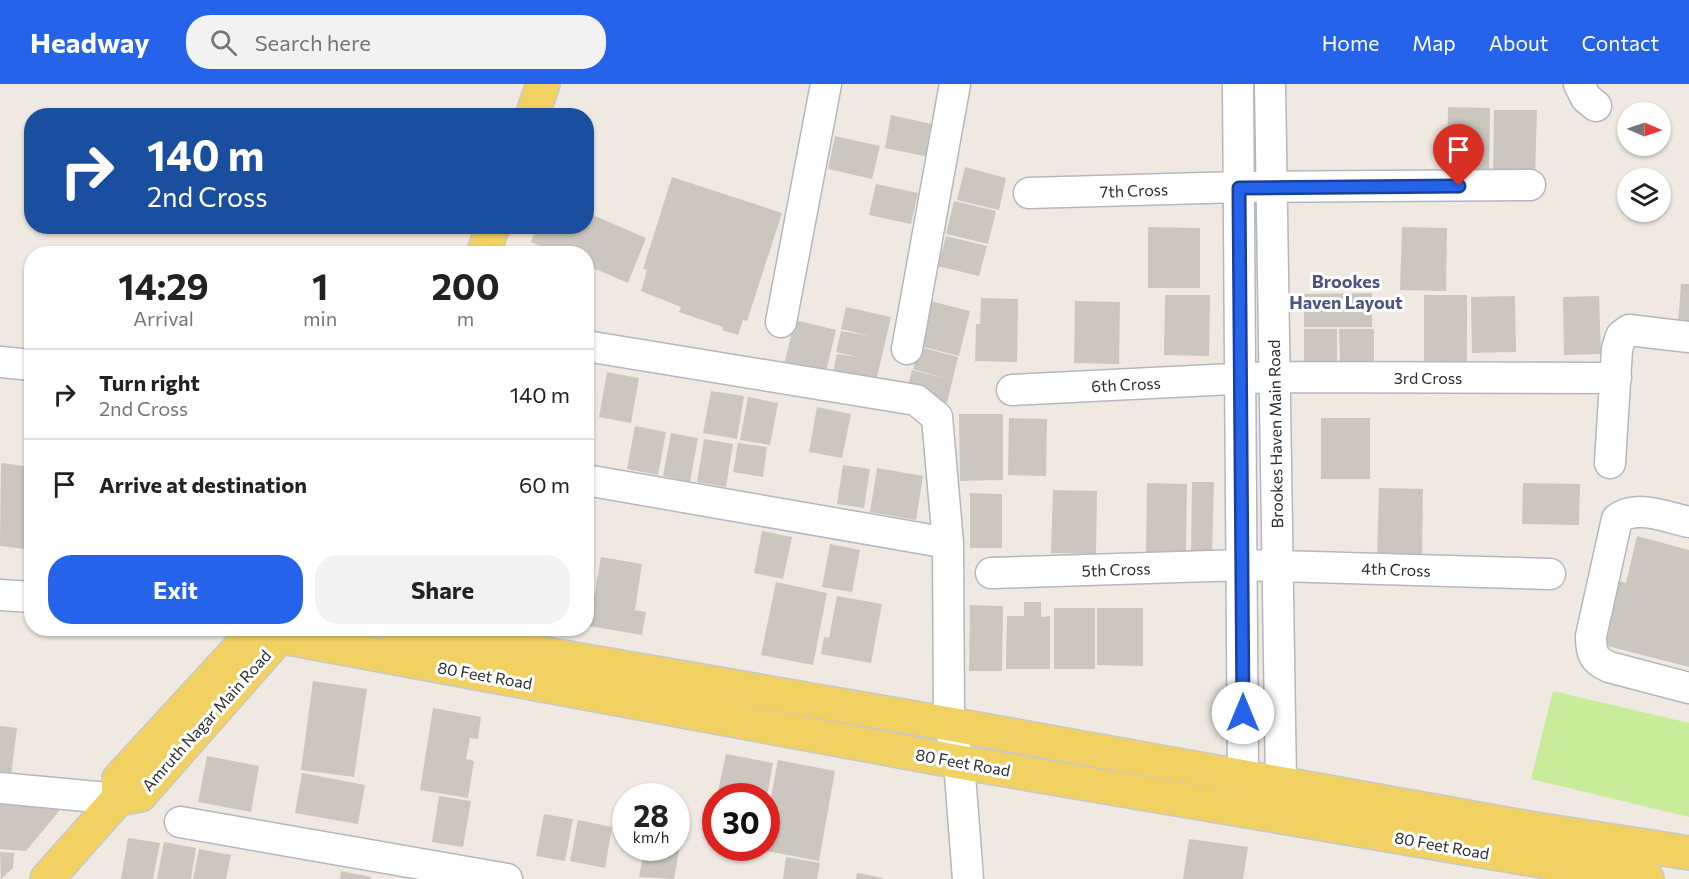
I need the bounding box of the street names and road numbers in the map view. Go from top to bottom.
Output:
street label: 7th Cross [1100,179,1168,201]
street label: Brookes Haven Main Road [1264,340,1286,528]
street label: 3rd Cross [1394,368,1462,387]
street label: 6th Cross [1091,373,1161,395]
street label: 5th Cross [1081,558,1151,580]
street label: 4th Cross [1361,558,1431,580]
street label: Amruth Nagar Main Road [138,646,274,794]
street label: 80 Feet Road [436,657,534,693]
street label: 80 Feet Road [914,744,1012,780]
street label: 80 Feet Road [1393,827,1491,863]

